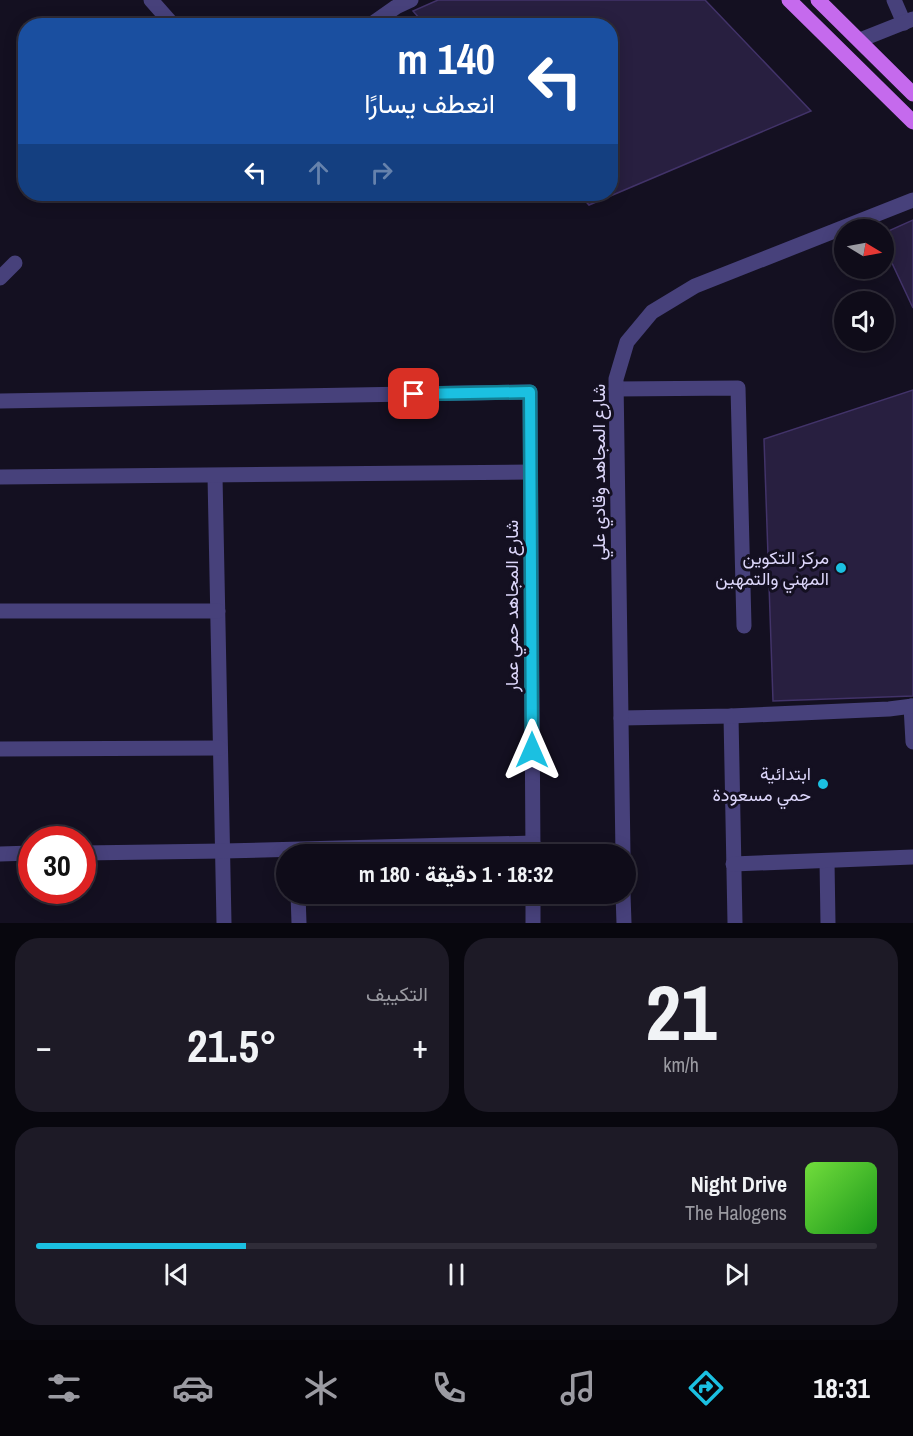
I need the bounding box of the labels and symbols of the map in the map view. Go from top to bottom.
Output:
north arrow [834,219,894,279]
pin [388,368,439,419]
street label: شارع المجاهد وقادي علي [586,384,614,560]
street label: شارع المجاهد حمي عمار [499,520,527,693]
place label: مركز التكوين المهني والتمهين [715,545,829,594]
marker: مركز التكوين المهني والتمهين [834,561,848,575]
position arrow [500,718,564,782]
place label: ابتدائية حمي مسعودة [712,761,811,810]
marker: ابتدائية حمي مسعودة [816,777,830,791]
speed limit sign: 30 [18,826,96,904]

